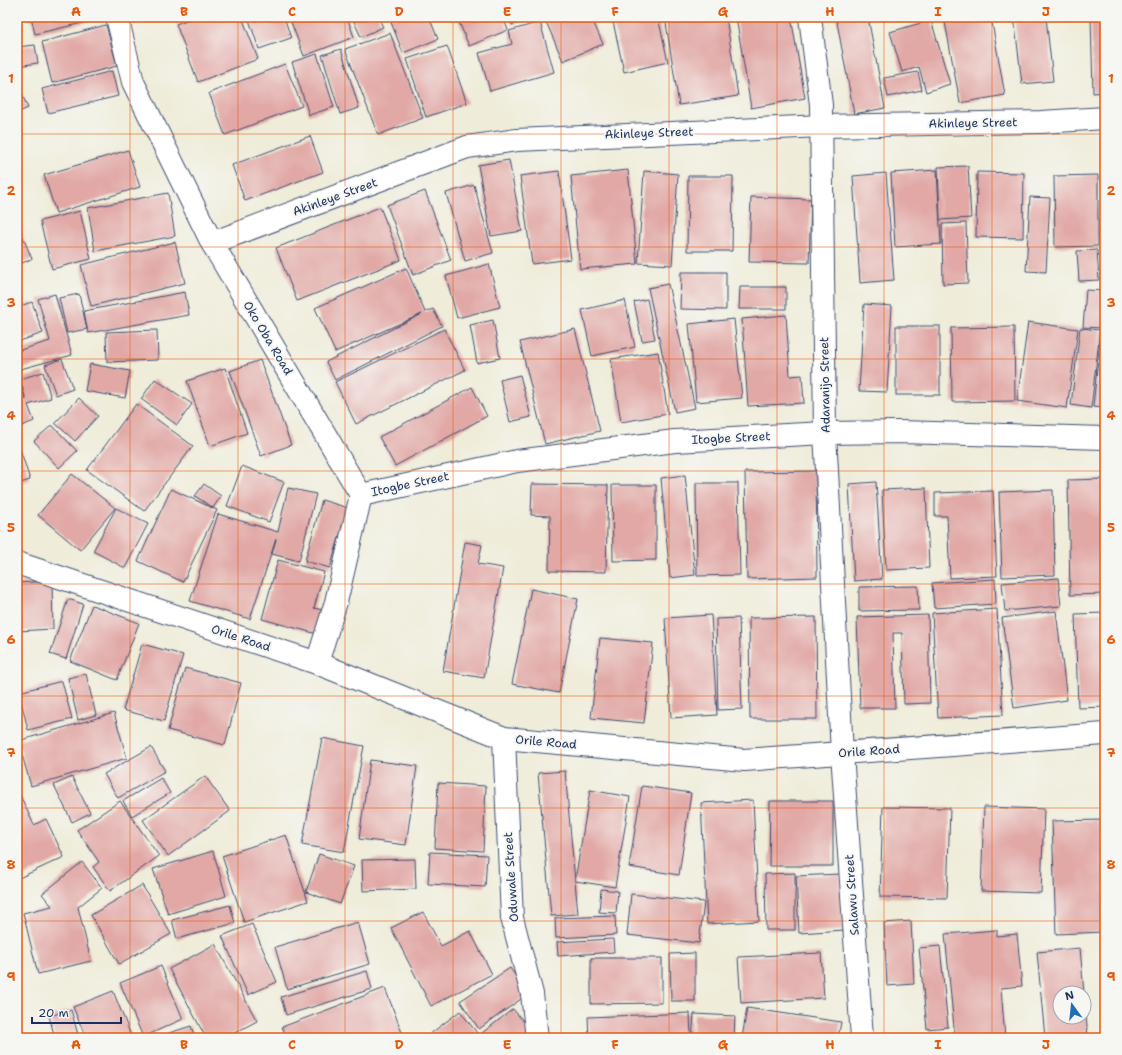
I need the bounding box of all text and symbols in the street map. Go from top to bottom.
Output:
text: A [71,3,81,20]
text: B [180,3,188,20]
text: C [288,3,296,20]
text: D [394,3,404,20]
text: E [503,3,512,20]
text: F [611,3,619,20]
text: G [718,3,729,20]
text: H [825,3,835,20]
text: I [934,3,942,20]
text: J [1042,3,1050,20]
text: 1 [8,70,14,87]
text: 1 [1108,70,1114,87]
street label: Akinleye Street [928,114,1018,132]
street label: Akinleye Street [604,123,694,143]
street label: Akinleye Street [290,174,380,220]
text: 2 [6,182,16,199]
text: 2 [1106,182,1116,199]
text: 3 [6,294,16,311]
text: 3 [1106,294,1116,311]
street label: Oko Oba Road [240,298,297,378]
street label: Adaranijo Street [816,337,834,433]
text: 4 [6,407,16,424]
text: 4 [1106,407,1116,424]
street label: Itogbe Street [691,428,771,448]
street label: Itogbe Street [370,468,450,500]
text: 5 [7,519,15,536]
text: 5 [1107,519,1115,536]
street label: Orile Road [209,621,273,655]
text: 6 [6,631,16,648]
text: 6 [1106,631,1116,648]
street label: Orile Road [515,731,578,753]
street label: Orile Road [838,741,901,761]
text: 7 [6,744,16,761]
text: 7 [1106,744,1116,761]
street label: Oduwale Street [500,831,522,923]
street label: Salawu Street [841,854,863,936]
text: 8 [6,856,16,873]
text: 8 [1106,856,1116,873]
text: 9 [6,968,16,985]
text: 9 [1106,968,1116,985]
north arrow [1052,985,1092,1025]
text: N [1063,987,1076,1004]
scale bar [32,999,121,1025]
text: 20 m [38,1005,69,1021]
text: A [71,1036,81,1053]
text: B [180,1036,188,1053]
text: C [288,1036,296,1053]
text: D [394,1036,404,1053]
text: E [503,1036,512,1053]
text: F [611,1036,619,1053]
text: G [718,1036,729,1053]
text: H [825,1036,835,1053]
text: I [934,1036,942,1053]
text: J [1042,1036,1050,1053]

